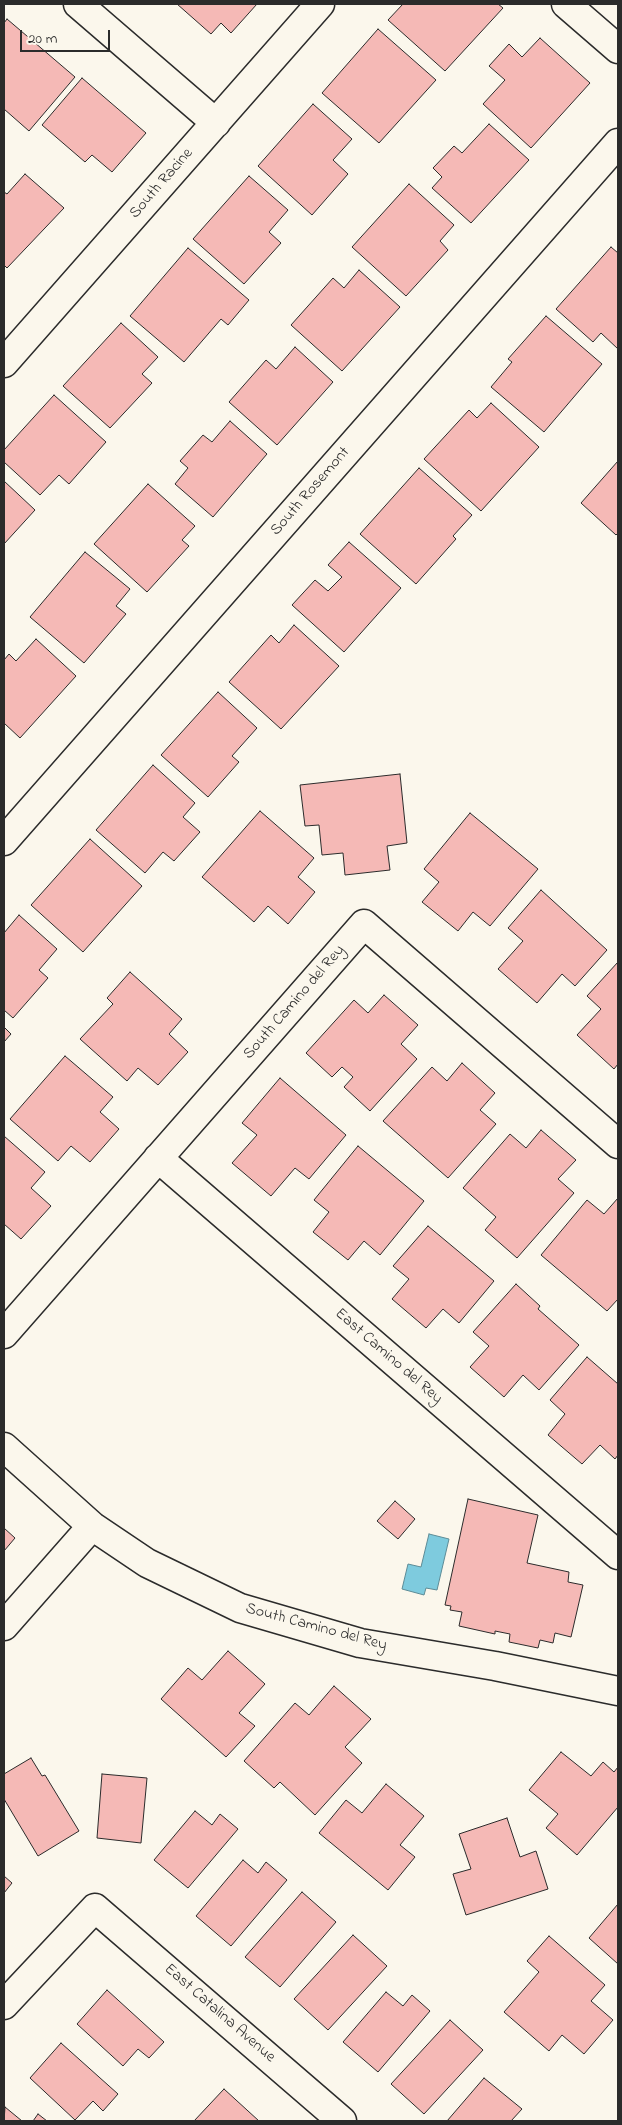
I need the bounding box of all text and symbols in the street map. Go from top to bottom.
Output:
scale bar [22,20,112,52]
text: 20 m [28,28,57,50]
street label: South Racine [126,145,198,223]
street label: South Rosemont [267,444,355,540]
street label: South Camino del Rey [240,942,350,1064]
street label: East Camino del Rey [330,1305,446,1409]
street label: South Camino del Rey [243,1600,389,1656]
street label: East Catalina Avenue [159,1960,279,2068]

